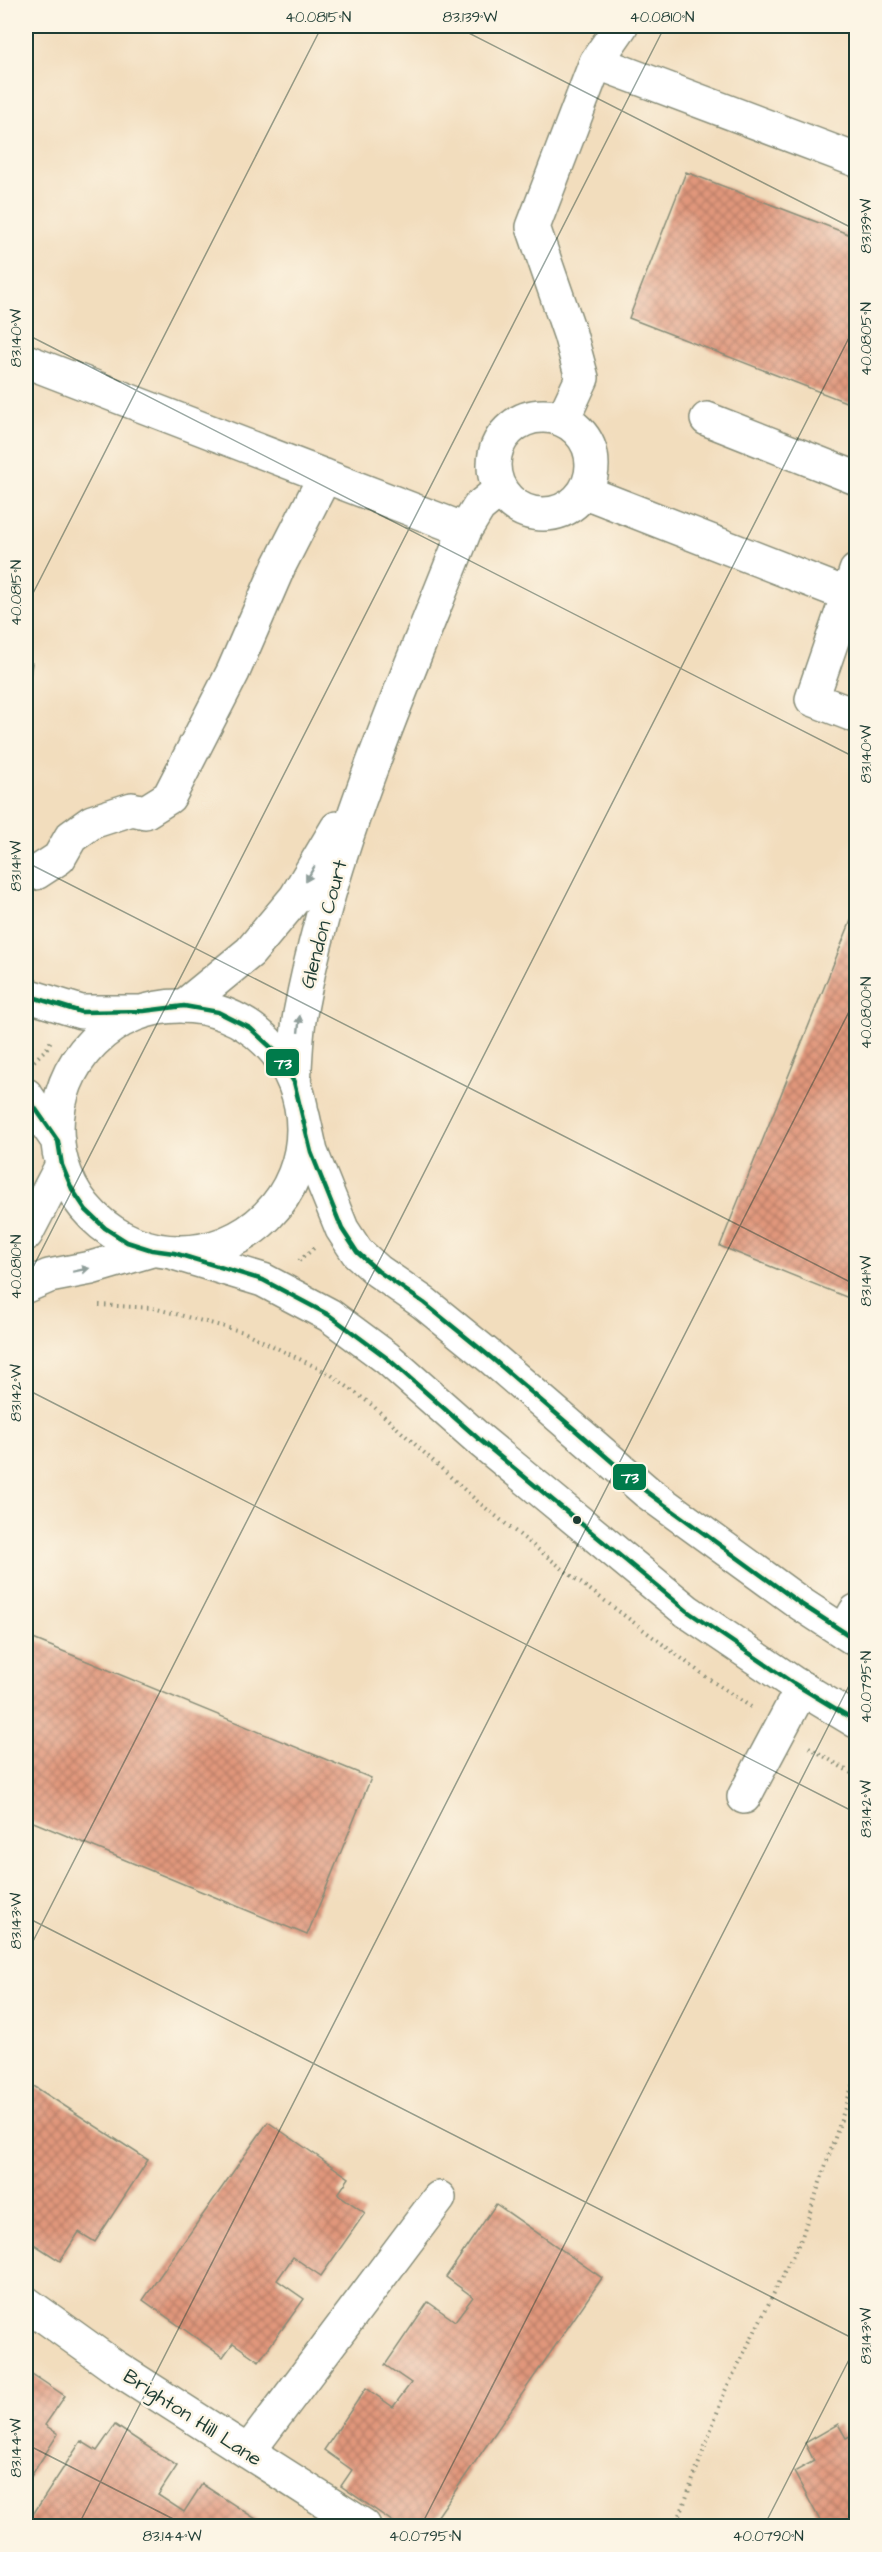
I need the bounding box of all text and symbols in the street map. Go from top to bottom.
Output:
text: 40.0815°N [285,7,351,28]
text: 83.139°W [443,7,497,28]
text: 40.0810°N [629,7,695,28]
text: 83.139°W [856,199,877,253]
text: 40.0805°N [856,302,877,376]
text: 83.140°W [6,309,27,367]
text: 40.0815°N [6,560,27,626]
text: 83.140°W [856,725,877,783]
text: 83.141°W [6,841,27,891]
street label: Glendon Court [293,857,355,992]
one-way arrow [304,866,315,882]
text: 40.0800°N [856,977,877,1049]
one-way arrow [295,1014,304,1033]
line badge: 73 [265,1048,300,1077]
text: 73 [273,1053,293,1075]
text: 40.0810°N [6,1234,27,1300]
text: 83.141°W [856,1256,877,1306]
one-way arrow [72,1265,91,1274]
text: 83.142°W [6,1364,27,1422]
line badge: 73 [612,1463,647,1491]
text: 73 [620,1467,640,1489]
unlabelled marker [571,1514,583,1526]
text: 40.0795°N [856,1651,877,1723]
text: 83.142°W [856,1780,877,1838]
text: 83.143°W [6,1893,27,1949]
text: 83.143°W [856,2308,877,2364]
street label: Brighton Hill Lane [117,2362,267,2474]
text: 83.144°W [6,2418,27,2478]
text: 83.144°W [142,2526,202,2547]
text: 40.0795°N [389,2526,461,2547]
text: 40.0790°N [732,2526,804,2547]

